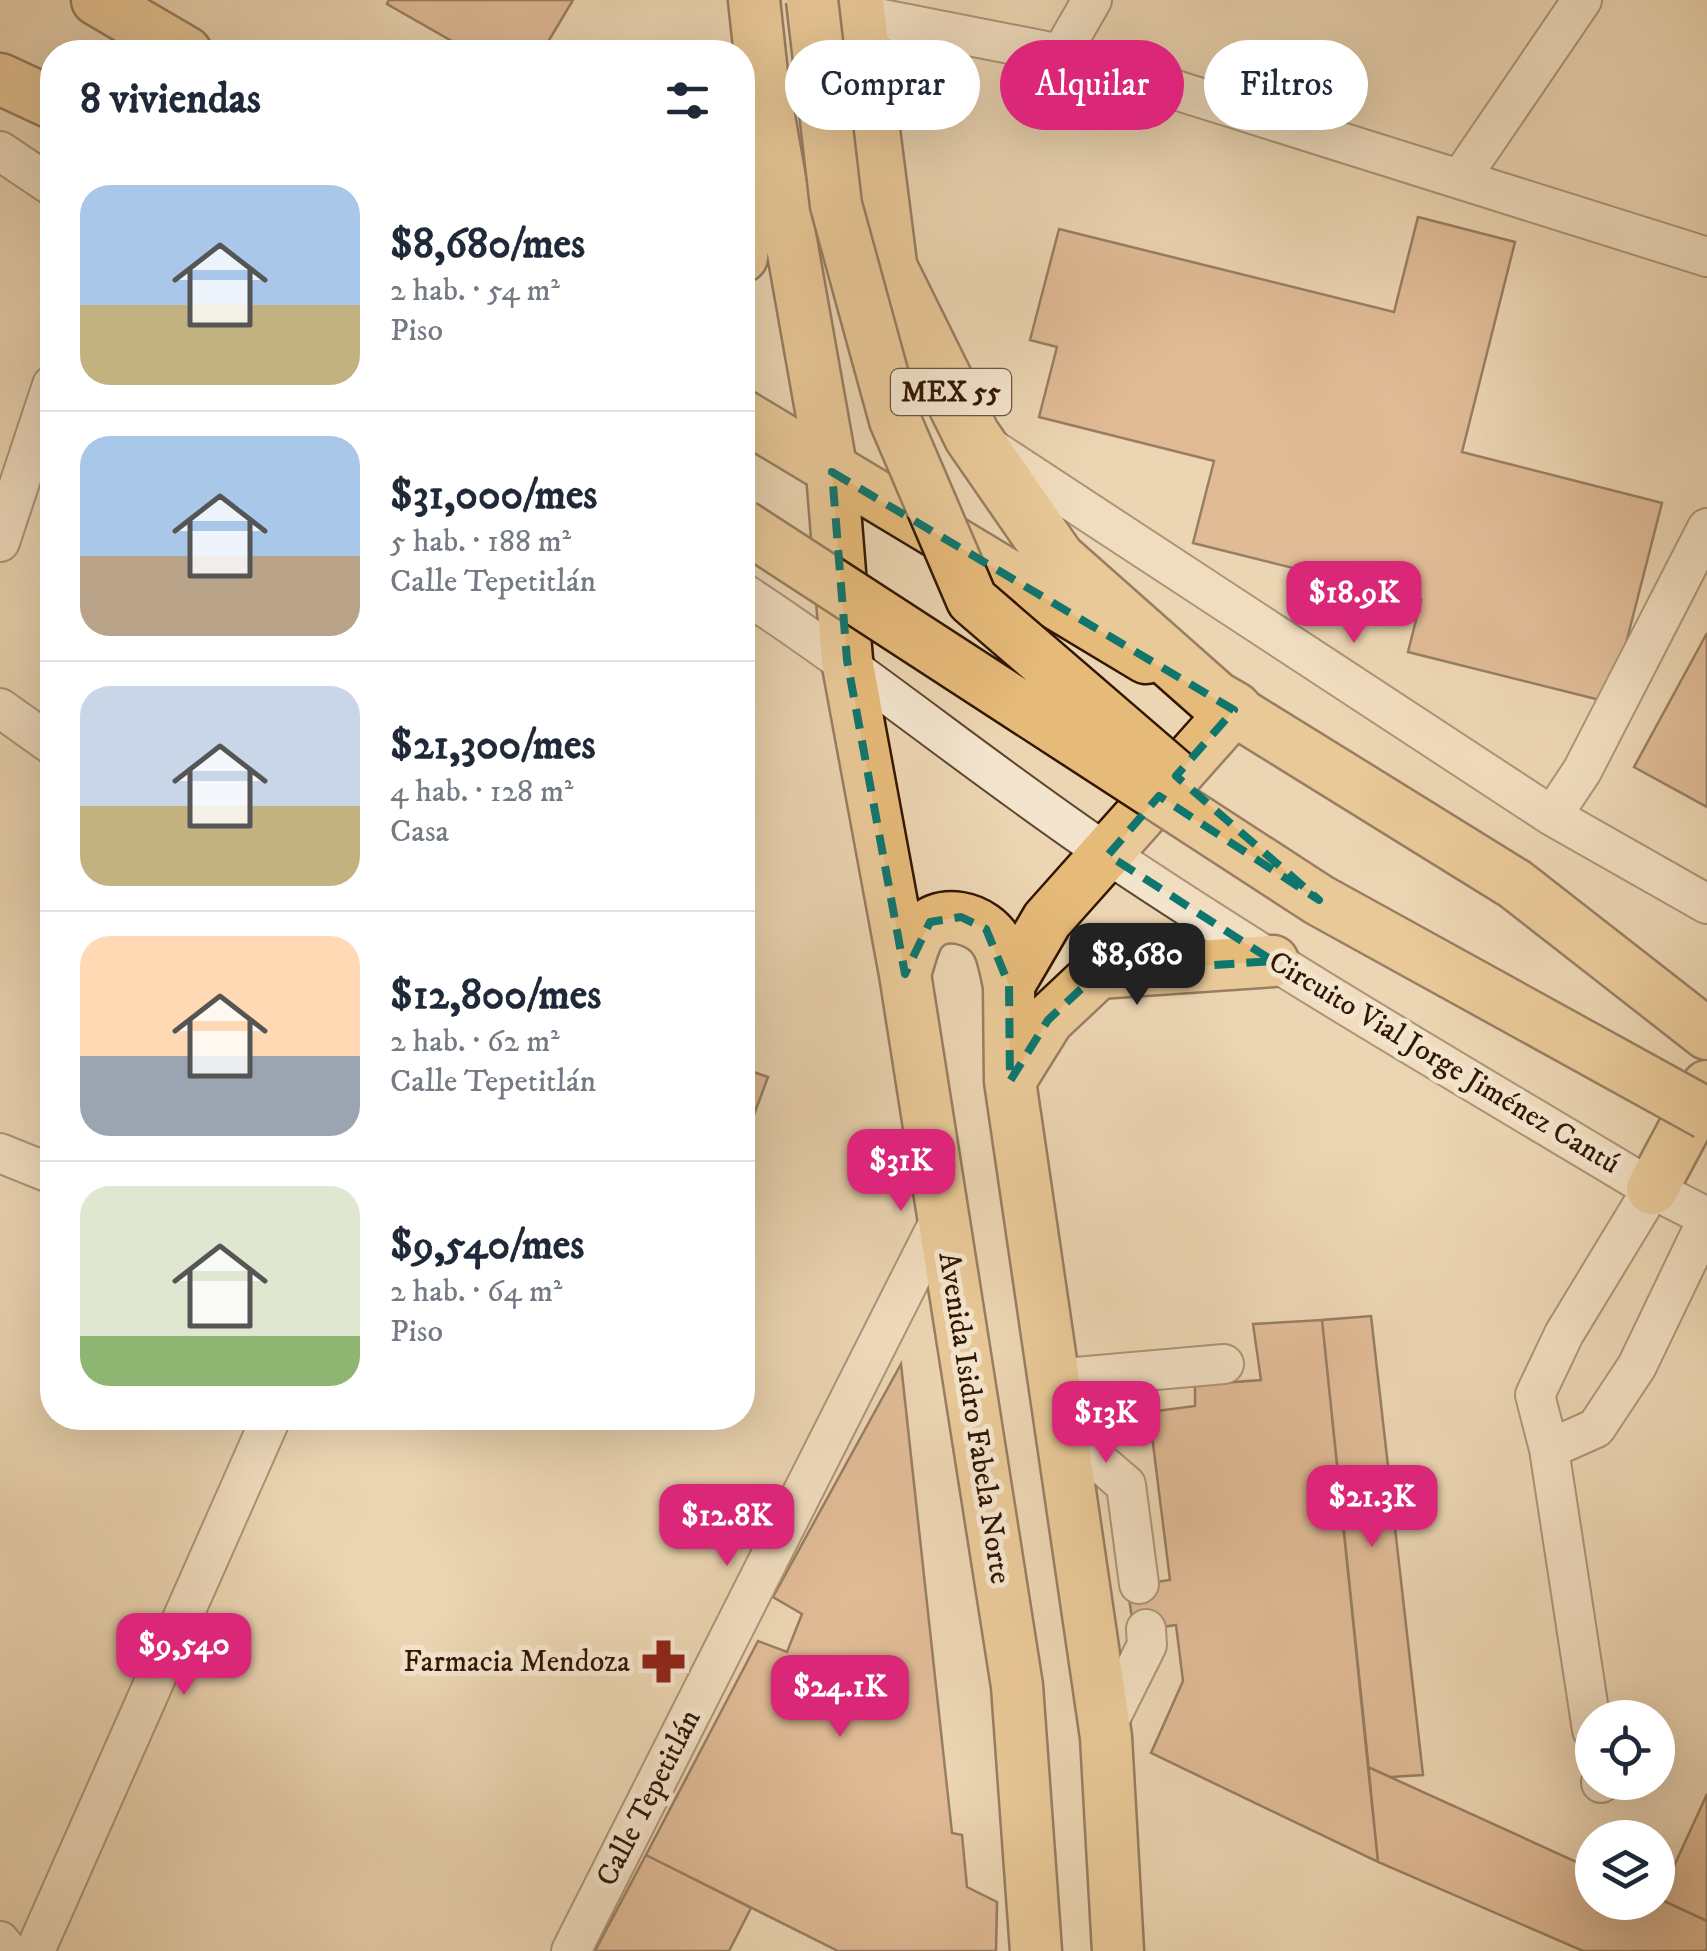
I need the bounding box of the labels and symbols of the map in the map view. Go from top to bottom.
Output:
road number: MEX 55 [891,369,1011,415]
pin: $18.9K [1273,561,1435,646]
pin: $8,680 [1056,923,1218,1008]
street label: Circuito Vial Jorge Jiménez Cantú [1262,943,1626,1183]
pin: $31K [842,1129,960,1214]
street label: Avenida Isidro Fabela Norte [929,1249,1019,1587]
pin: $13K [1047,1381,1165,1466]
pin: $21.3K [1291,1465,1453,1550]
pin: $12.8K [646,1484,808,1569]
pin: $9,540 [103,1613,265,1698]
pharmacy icon: Farmacia Mendoza [639,1638,687,1686]
place label: Farmacia Mendoza [403,1644,630,1681]
pin: $24.1K [759,1655,921,1740]
street label: Calle Tepetitlán [589,1703,710,1893]

